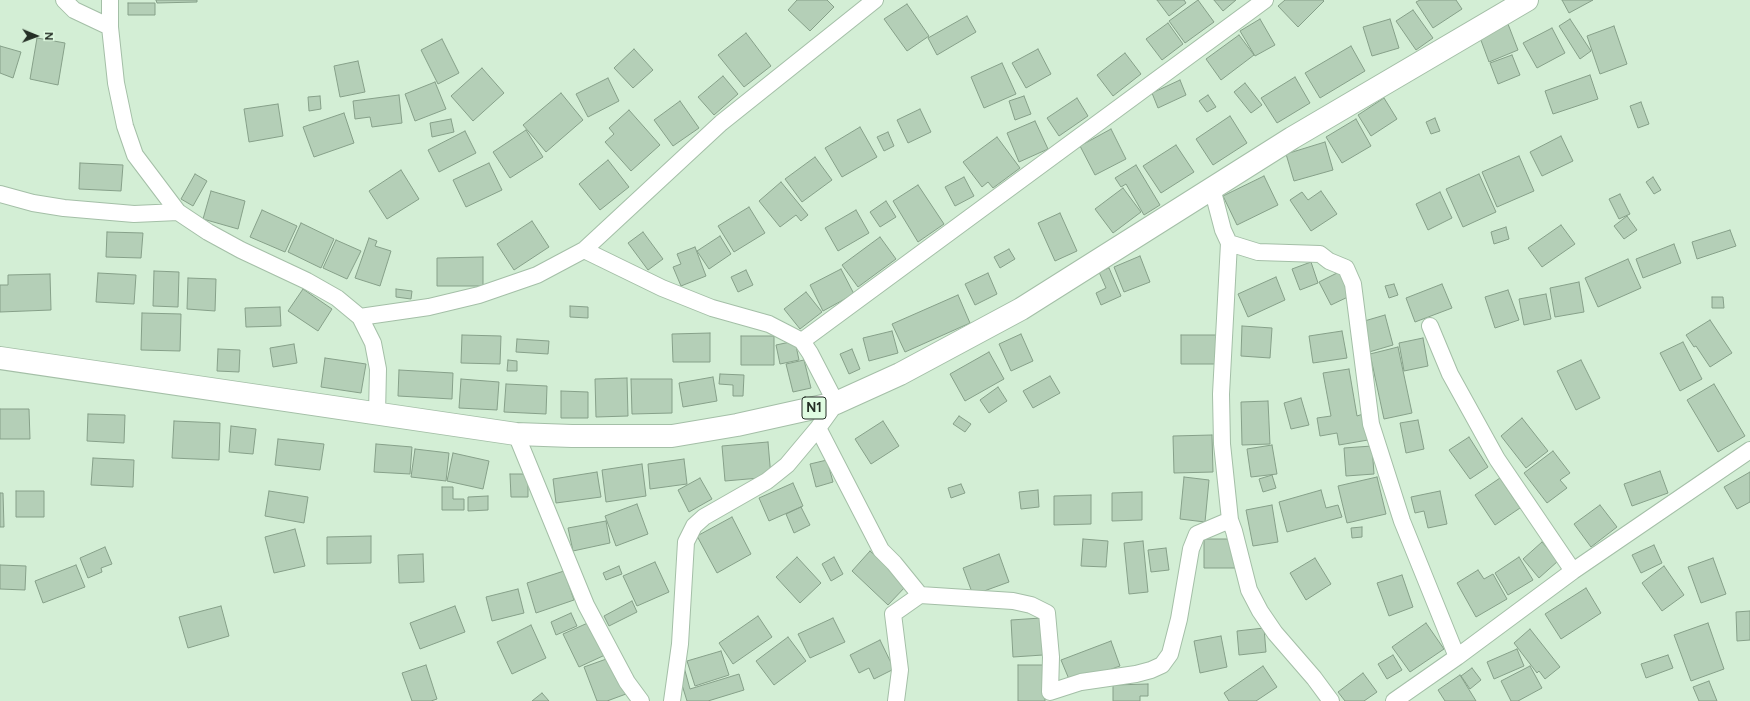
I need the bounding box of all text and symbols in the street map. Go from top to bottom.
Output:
north arrow [16,16,56,56]
text: N [42,32,55,41]
road number: N1 [802,397,826,419]

